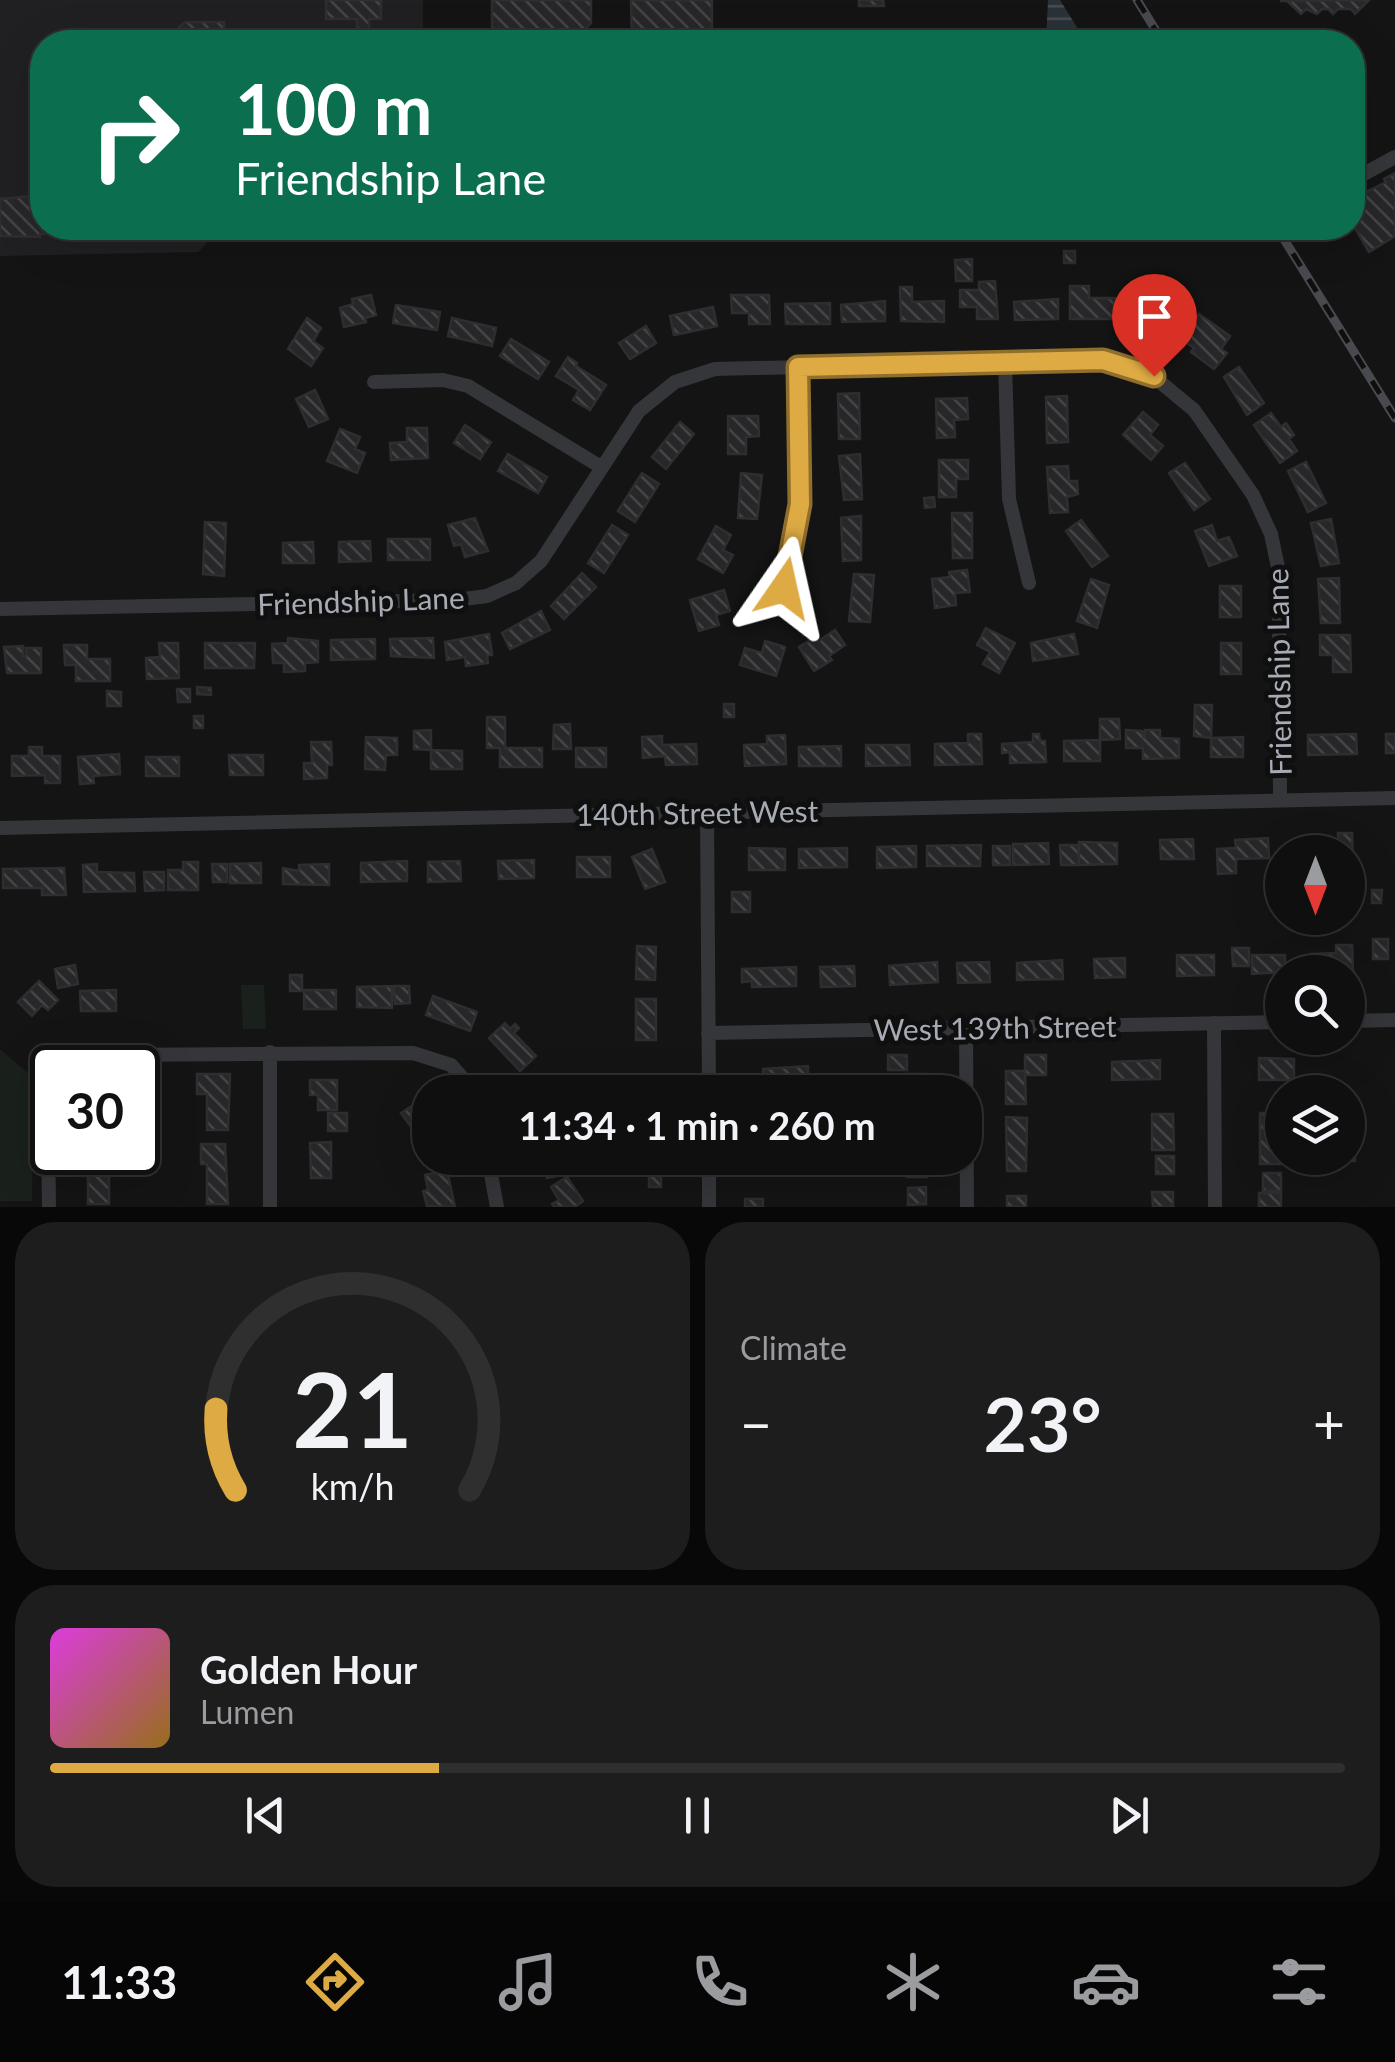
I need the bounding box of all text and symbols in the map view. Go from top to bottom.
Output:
text: 100 m [235,66,432,150]
icon: right [70,70,200,200]
text: Friendship Lane [235,151,546,205]
pin [1112,274,1197,377]
icon: arrive [1127,289,1182,344]
position arrow [732,536,836,640]
street label: Friendship Lane [1258,568,1298,776]
street label: Friendship Lane [257,578,465,622]
street label: 140th Street West [575,792,819,832]
north arrow [1265,835,1365,935]
map controls [1265,835,1365,1175]
button: search [1265,955,1365,1055]
street label: West 139th Street [873,1007,1117,1047]
speed limit sign: 30 [30,1045,160,1175]
button: layers [1265,1075,1365,1175]
text: 11:34 · 1 min · 260 m [518,1102,876,1148]
text: Climate [740,1328,847,1367]
text: 21 [292,1345,413,1470]
text: 23° [983,1378,1102,1468]
text: − [740,1390,772,1456]
text: + [1313,1390,1345,1456]
text: km/h [311,1465,394,1508]
text: Golden Hour [200,1646,417,1692]
text: Lumen [200,1692,294,1731]
icon: previous [238,1788,293,1843]
icon: pause [670,1788,725,1843]
icon: next [1102,1788,1157,1843]
icon: directions [300,1947,370,2017]
icon: music [493,1947,563,2017]
icon: phone [685,1947,755,2017]
icon: climate [878,1947,948,2017]
icon: car [1071,1947,1141,2017]
icon: filters [1264,1947,1334,2017]
text: 11:33 [61,1955,177,2009]

